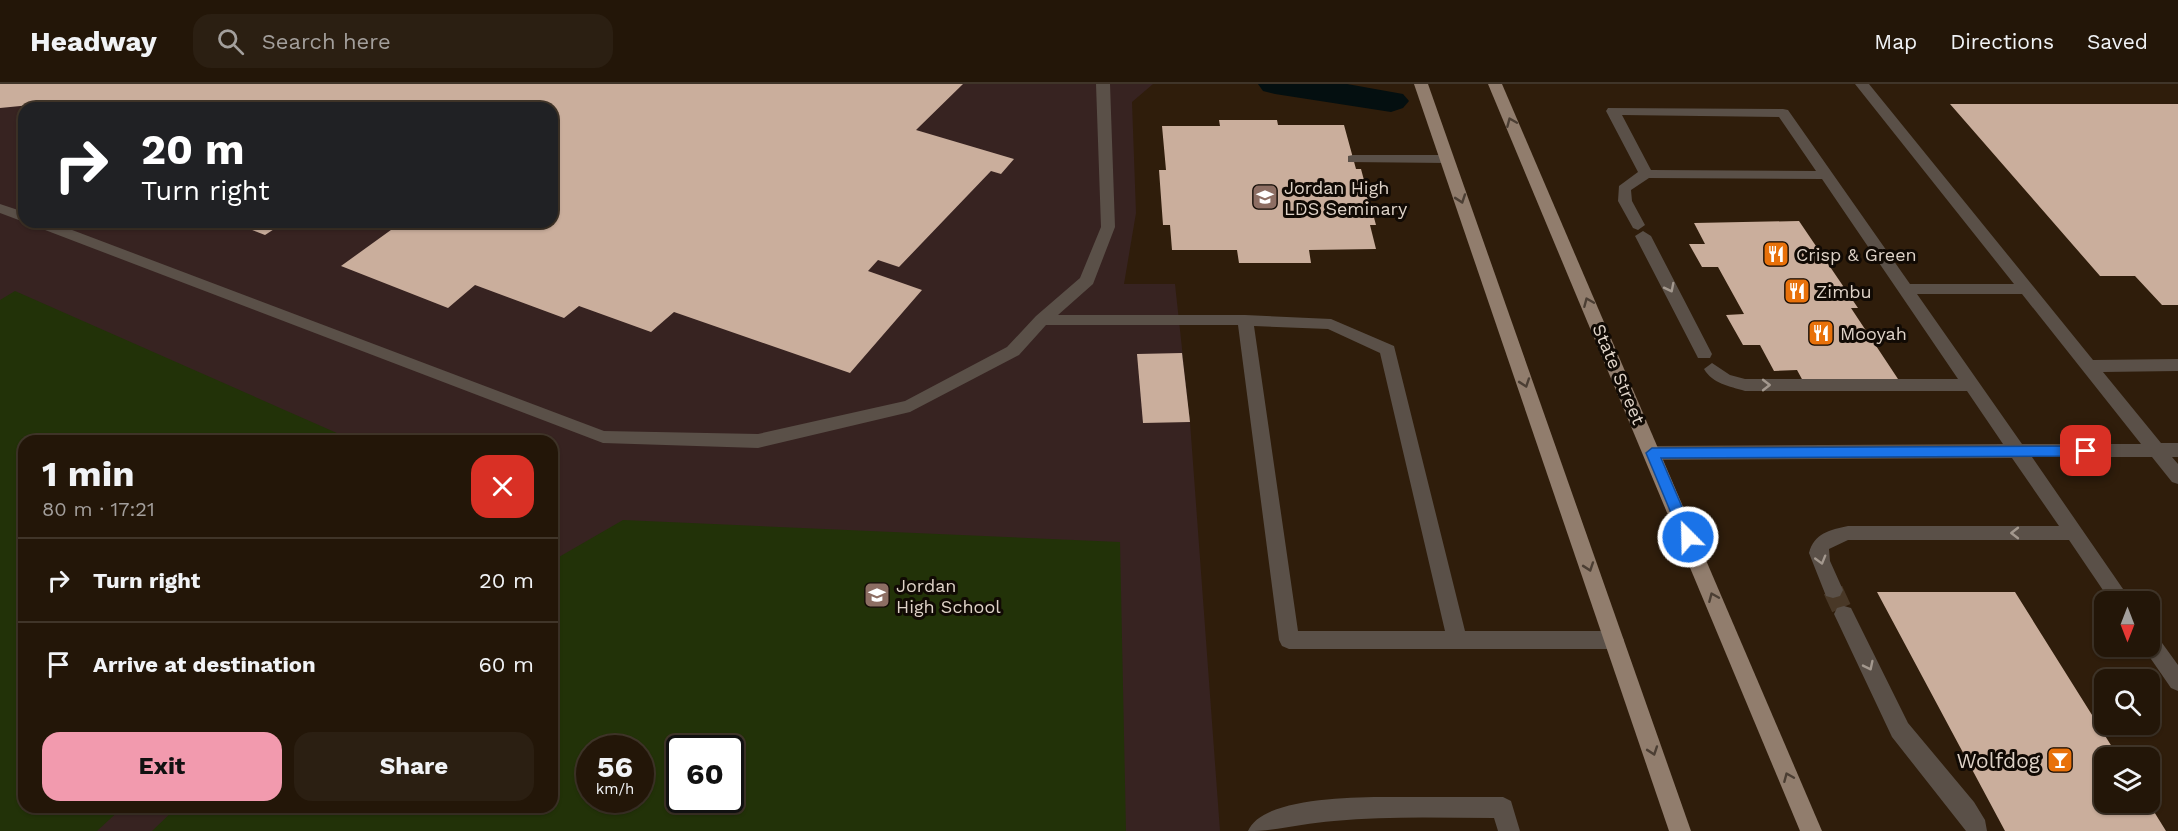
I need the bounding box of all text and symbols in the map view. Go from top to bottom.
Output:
search box [193,14,613,68]
text: Headway [30,25,157,58]
icon: search [214,25,247,58]
text: Search here [262,29,391,54]
text: Map [1874,29,1917,54]
text: Directions [1950,29,2054,54]
text: Saved [2087,29,2148,54]
one-way arrow [1506,118,1518,129]
text: 20 m [141,125,245,174]
icon: right [42,126,120,204]
text: Turn right [141,175,270,207]
place label: Jordan High LDS Seminary [1284,177,1408,219]
school or university icon: Jordan High LDS Seminary [1250,182,1280,212]
one-way arrow [1453,193,1466,204]
restaurant icon: Crisp & Green [1761,239,1791,269]
place label: Crisp & Green [1796,244,1917,265]
restaurant icon: Zimbu [1782,276,1812,306]
one-way arrow [1663,281,1674,292]
place label: Zimbu [1816,281,1872,302]
one-way arrow [1583,297,1595,308]
restaurant icon: Mooyah [1806,318,1836,348]
street label: State Street [1588,321,1650,428]
place label: Mooyah [1840,323,1907,344]
one-way arrow [1517,377,1530,388]
one-way arrow [1761,379,1770,391]
pin [2060,425,2111,476]
icon: arrive [2069,434,2102,467]
text: 1 min [42,453,134,495]
button: close [471,455,534,518]
text: 80 m · 17:21 [42,497,155,521]
position arrow [1656,505,1720,569]
one-way arrow [2011,527,2020,539]
one-way arrow [1814,555,1826,565]
one-way arrow [1581,561,1594,572]
icon: right [42,564,75,597]
text: Turn right [93,568,200,593]
text: 20 m [479,568,534,593]
place label: Jordan High School [896,575,1001,617]
school or university icon: Jordan High School [862,580,892,610]
north arrow [2094,591,2160,657]
map controls [2094,591,2160,813]
one-way arrow [1708,593,1720,604]
icon: arrive [42,648,75,681]
text: Arrive at destination [93,652,316,677]
text: 60 m [478,652,534,677]
one-way arrow [1862,660,1874,671]
button: search [2094,669,2160,735]
button: Exit [42,732,282,801]
button: Share [294,732,534,801]
speed limit sign: 60 [666,735,744,813]
one-way arrow [1645,745,1658,756]
bar icon: Wolfdog [2045,745,2075,775]
button: layers [2094,747,2160,813]
place label: Wolfdog [1957,748,2041,773]
text: 56 [597,749,633,784]
one-way arrow [1784,772,1796,783]
text: km/h [596,780,634,798]

